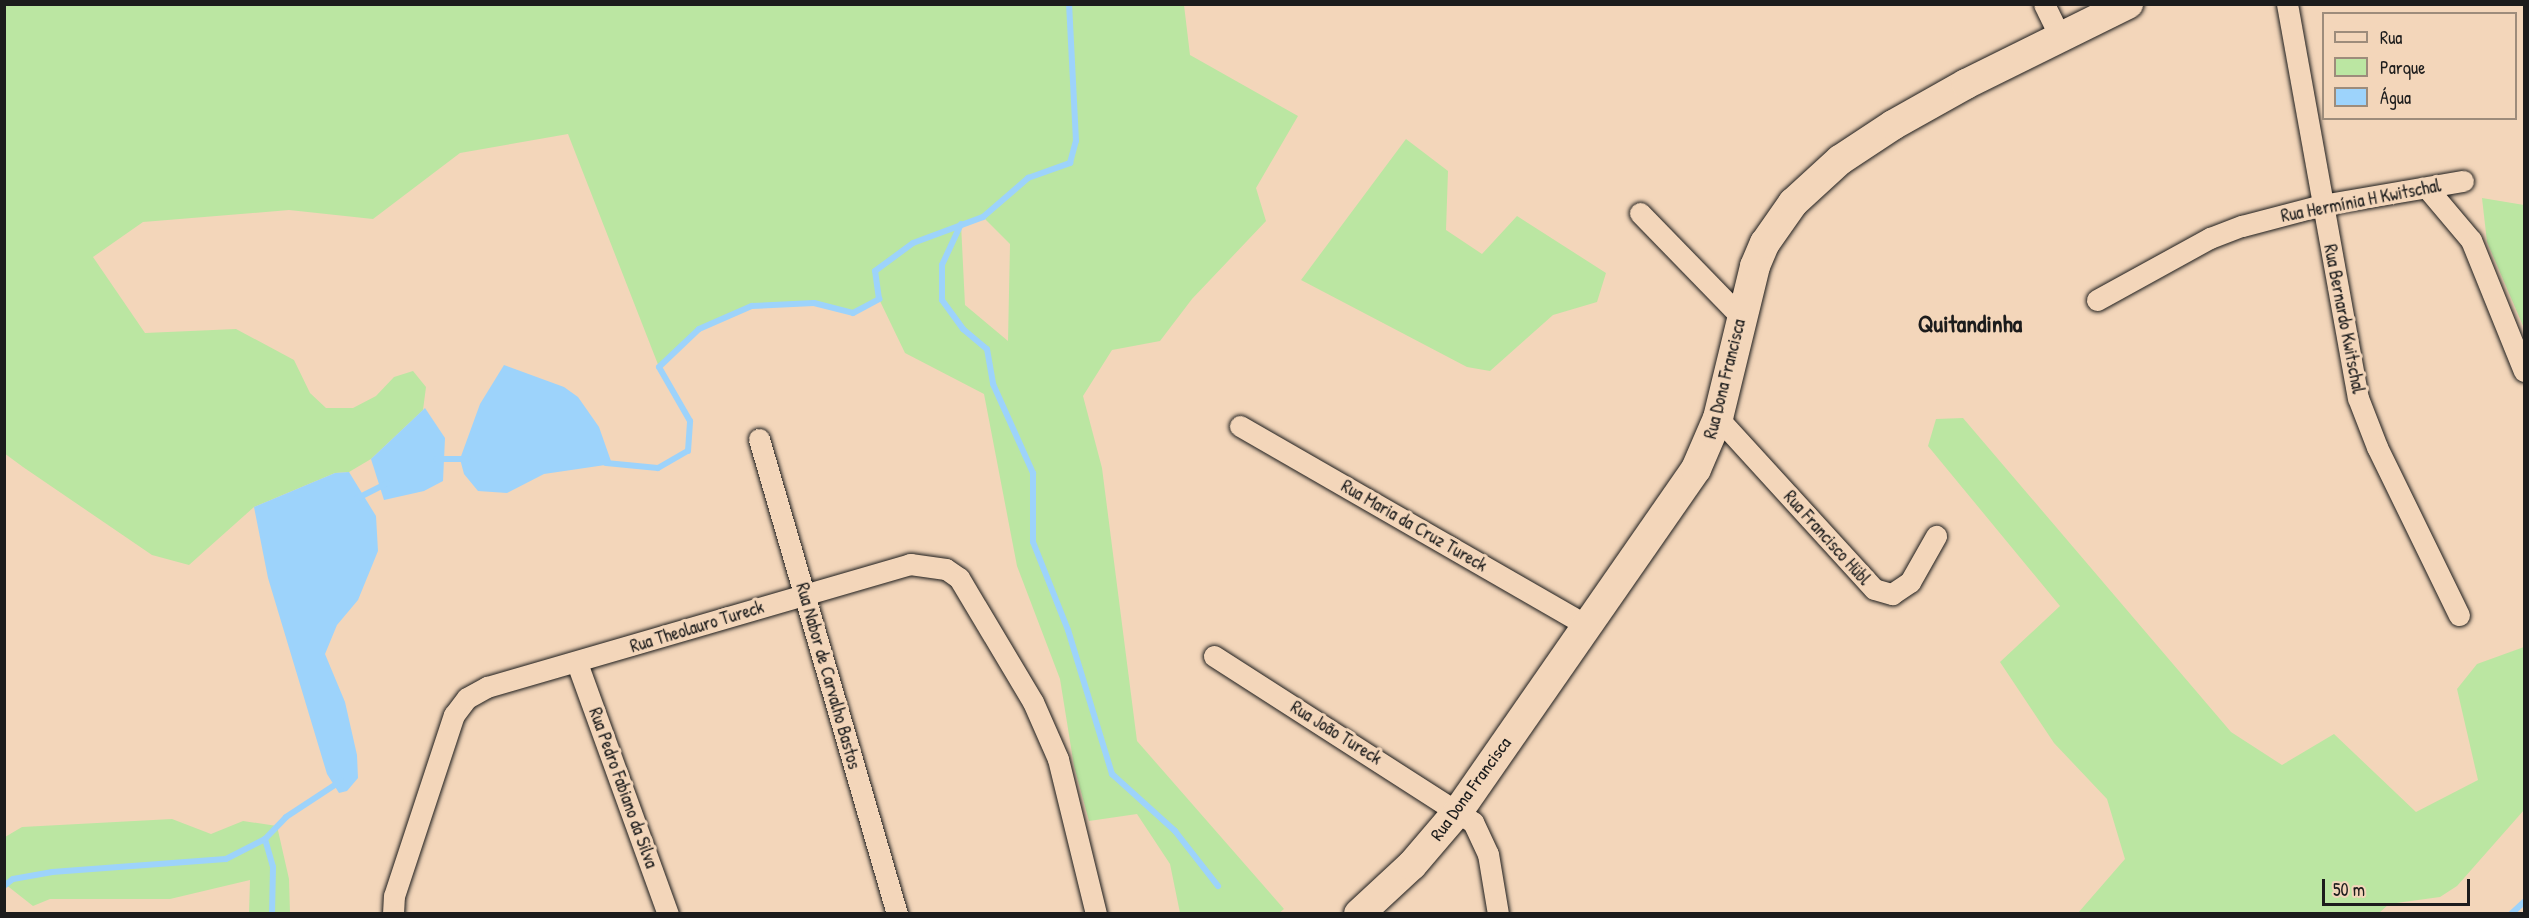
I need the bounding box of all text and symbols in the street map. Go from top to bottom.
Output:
legend [2322,12,2517,120]
text: Rua [2380,25,2402,50]
text: Parque [2380,55,2425,80]
text: Água [2380,85,2411,110]
street label: Rua Hermínia H Kwitschal [2279,175,2443,227]
street label: Rua Bernardo Kwitschal [2319,243,2369,395]
district label: Quitandinha [1918,310,2022,338]
street label: Rua Dona Francisca [1700,317,1750,441]
street label: Rua Maria da Cruz Tureck [1337,475,1491,577]
street label: Rua Francisco Hübl [1779,486,1875,590]
street label: Rua Nabor de Carvalho Bastos [791,580,865,772]
street label: Rua Theolauro Tureck [628,596,766,658]
street label: Rua João Tureck [1287,697,1385,769]
street label: Rua Pedro Fabiano da Silva [584,705,662,871]
street label: Rua Dona Francisca [1426,733,1516,845]
scale bar [2325,867,2474,905]
text: 50 m [2333,877,2365,902]

